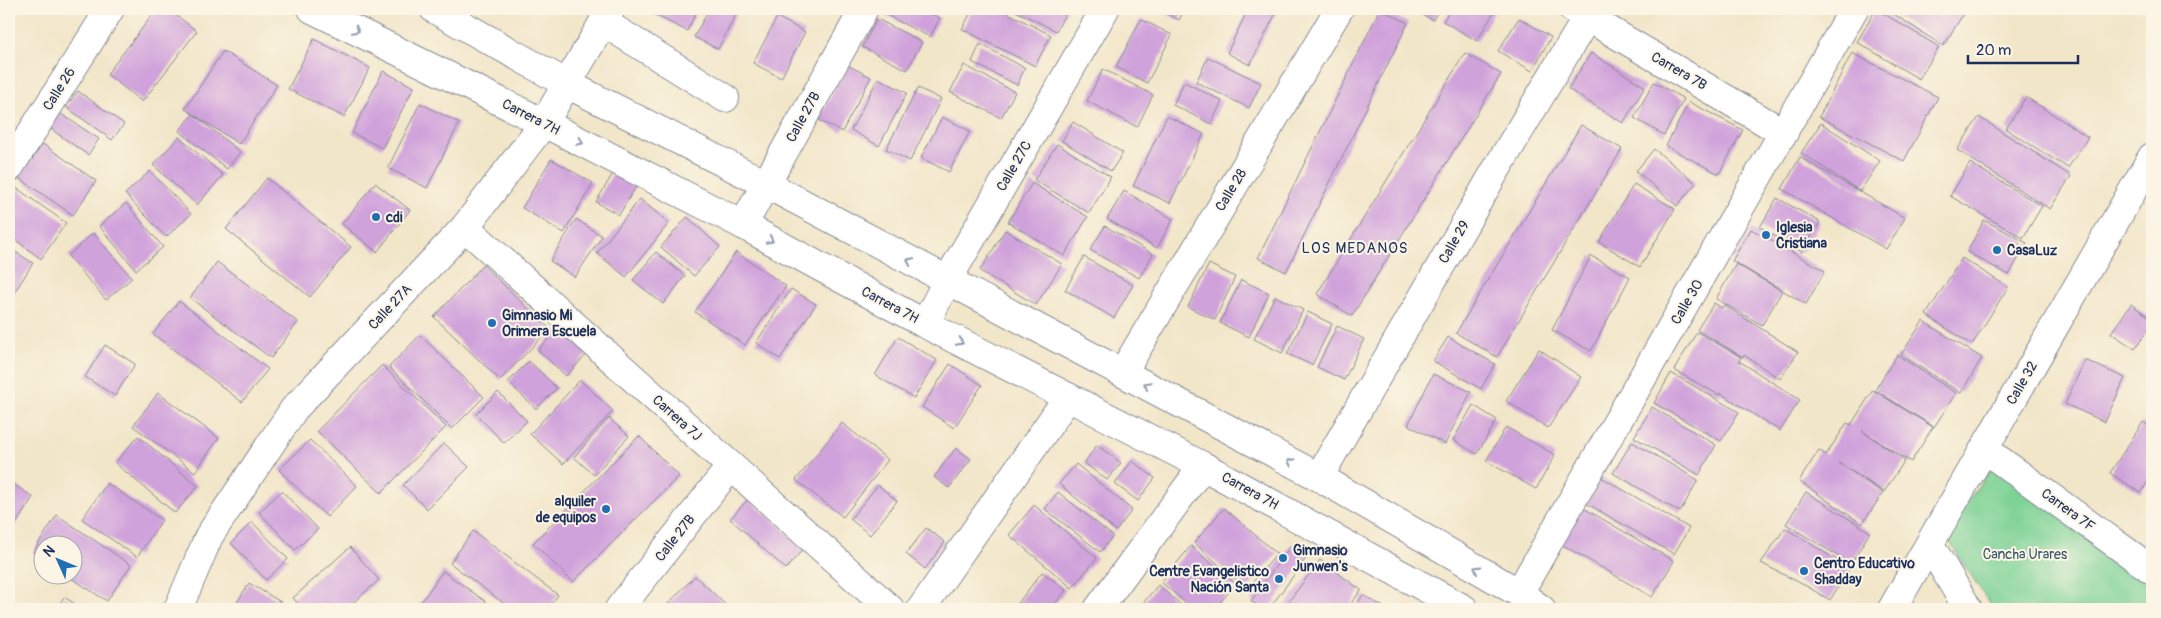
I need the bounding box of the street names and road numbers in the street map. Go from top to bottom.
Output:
street label: Carrera 7B [1648,48,1710,94]
street label: Calle 26 [39,64,79,114]
street label: Calle 27B [782,89,824,145]
street label: Carrera 7H [499,95,563,139]
street label: Calle 27C [993,137,1035,194]
street label: Calle 28 [1212,166,1250,214]
street label: Calle 29 [1435,217,1473,267]
street label: Calle 30 [1667,276,1707,328]
street label: Calle 27A [365,281,415,333]
street label: Carrera 7H [858,283,922,327]
street label: Calle 32 [2003,358,2041,408]
street label: Carrera 7J [649,391,705,445]
street label: Carrera 7H [1219,468,1282,514]
street label: Carrera 7F [2038,485,2098,535]
street label: Calle 27B [651,511,699,565]

